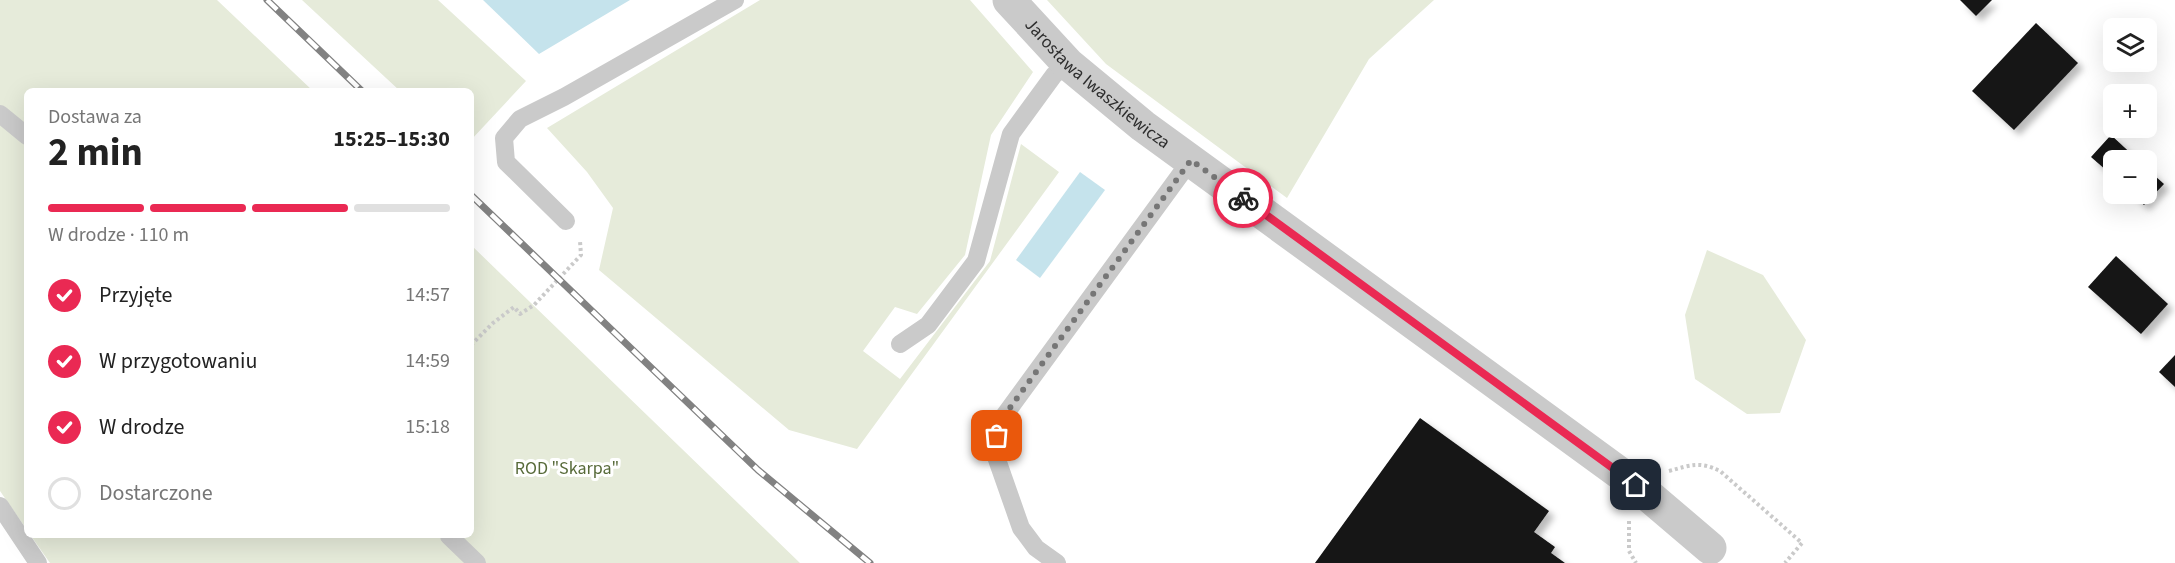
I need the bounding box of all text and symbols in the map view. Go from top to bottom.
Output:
street label: Jarosława Iwaszkiewicza [1019,12,1176,154]
map controls [2103,18,2157,204]
button: layers [2103,18,2157,72]
button: + [2103,84,2157,138]
text: Dostawa za [48,103,142,131]
text: 15:25–15:30 [333,123,450,155]
text: 2 min [48,125,143,181]
button: − [2103,150,2157,204]
courier [1213,168,1273,228]
icon: bike [1227,182,1260,215]
text: W drodze · 110 m [48,221,189,249]
icon: check [48,279,81,312]
text: Przyjęte [99,279,173,311]
text: 14:57 [405,281,450,309]
icon: check [48,345,81,378]
text: W przygotowaniu [99,345,257,377]
text: 14:59 [405,347,450,375]
pin [971,410,1022,461]
icon: check [48,411,81,444]
text: W drodze [99,411,185,443]
text: 15:18 [405,413,450,441]
icon: bag [980,419,1013,452]
park label: ROD "Skarpa" [515,456,619,481]
pin [1610,459,1661,510]
icon: home [1619,468,1652,501]
text: Dostarczone [99,477,213,509]

